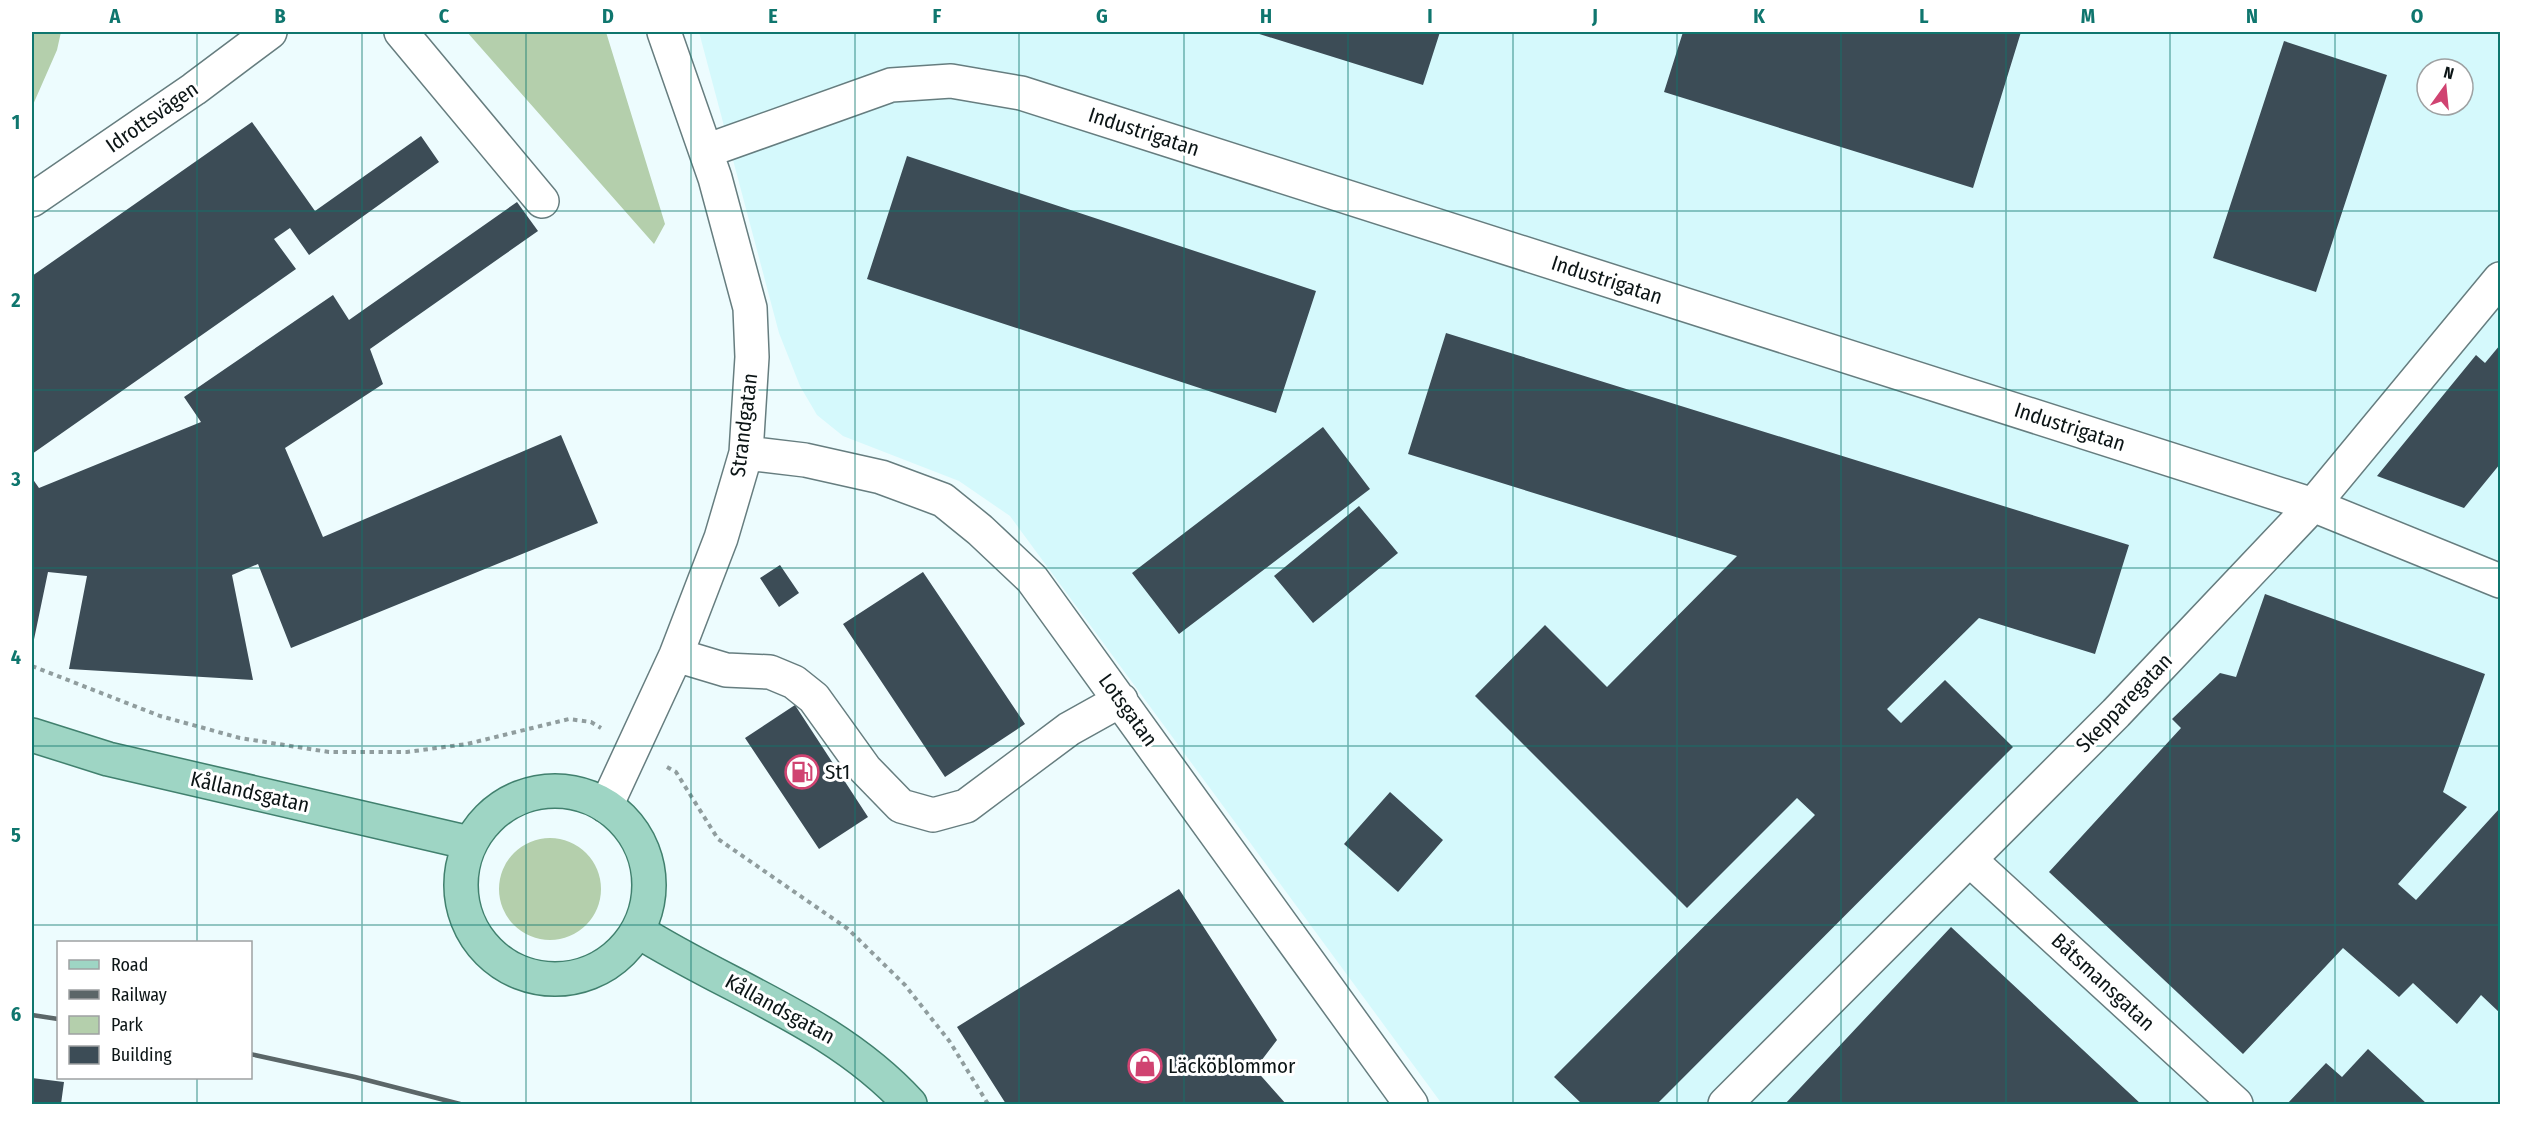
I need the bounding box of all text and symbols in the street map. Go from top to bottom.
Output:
text: A [109,4,122,28]
text: B [274,4,286,28]
text: C [439,4,450,28]
text: D [602,4,614,28]
text: E [768,4,778,28]
text: F [933,4,942,28]
text: G [1096,4,1108,28]
text: H [1260,4,1272,28]
text: I [1427,4,1433,28]
text: J [1591,4,1598,28]
text: K [1753,4,1765,28]
text: L [1919,4,1929,28]
text: M [2081,4,2095,28]
text: N [2246,4,2258,28]
text: O [2411,4,2423,28]
north arrow [2415,57,2475,117]
text: N [2442,63,2456,83]
street label: Idrottsvägen [101,76,203,158]
street label: Industrigatan [1085,102,1203,162]
text: 1 [12,110,20,134]
street label: Industrigatan [1548,250,1666,310]
text: 2 [10,288,21,312]
street label: Strandgatan [725,372,763,478]
street label: Industrigatan [2011,397,2129,457]
text: 3 [10,467,21,491]
text: 4 [11,645,21,669]
street label: Skepparegatan [2070,648,2178,758]
street label: Lotsgatan [1093,669,1163,751]
fuel station icon: St1 [784,754,820,790]
place label: St1 [825,759,850,785]
street label: Kållandsgatan [188,766,312,818]
text: 5 [11,823,21,847]
street label: Båtsmansgatan [2046,928,2160,1036]
legend [57,941,252,1079]
text: Road [111,954,148,976]
street label: Kållandsgatan [721,968,839,1050]
text: Railway [111,984,167,1006]
text: 6 [11,1002,21,1026]
text: Park [111,1014,144,1036]
text: Building [111,1044,172,1066]
shop icon: Läcköblommor [1127,1048,1163,1084]
place label: Läcköblommor [1168,1053,1296,1079]

